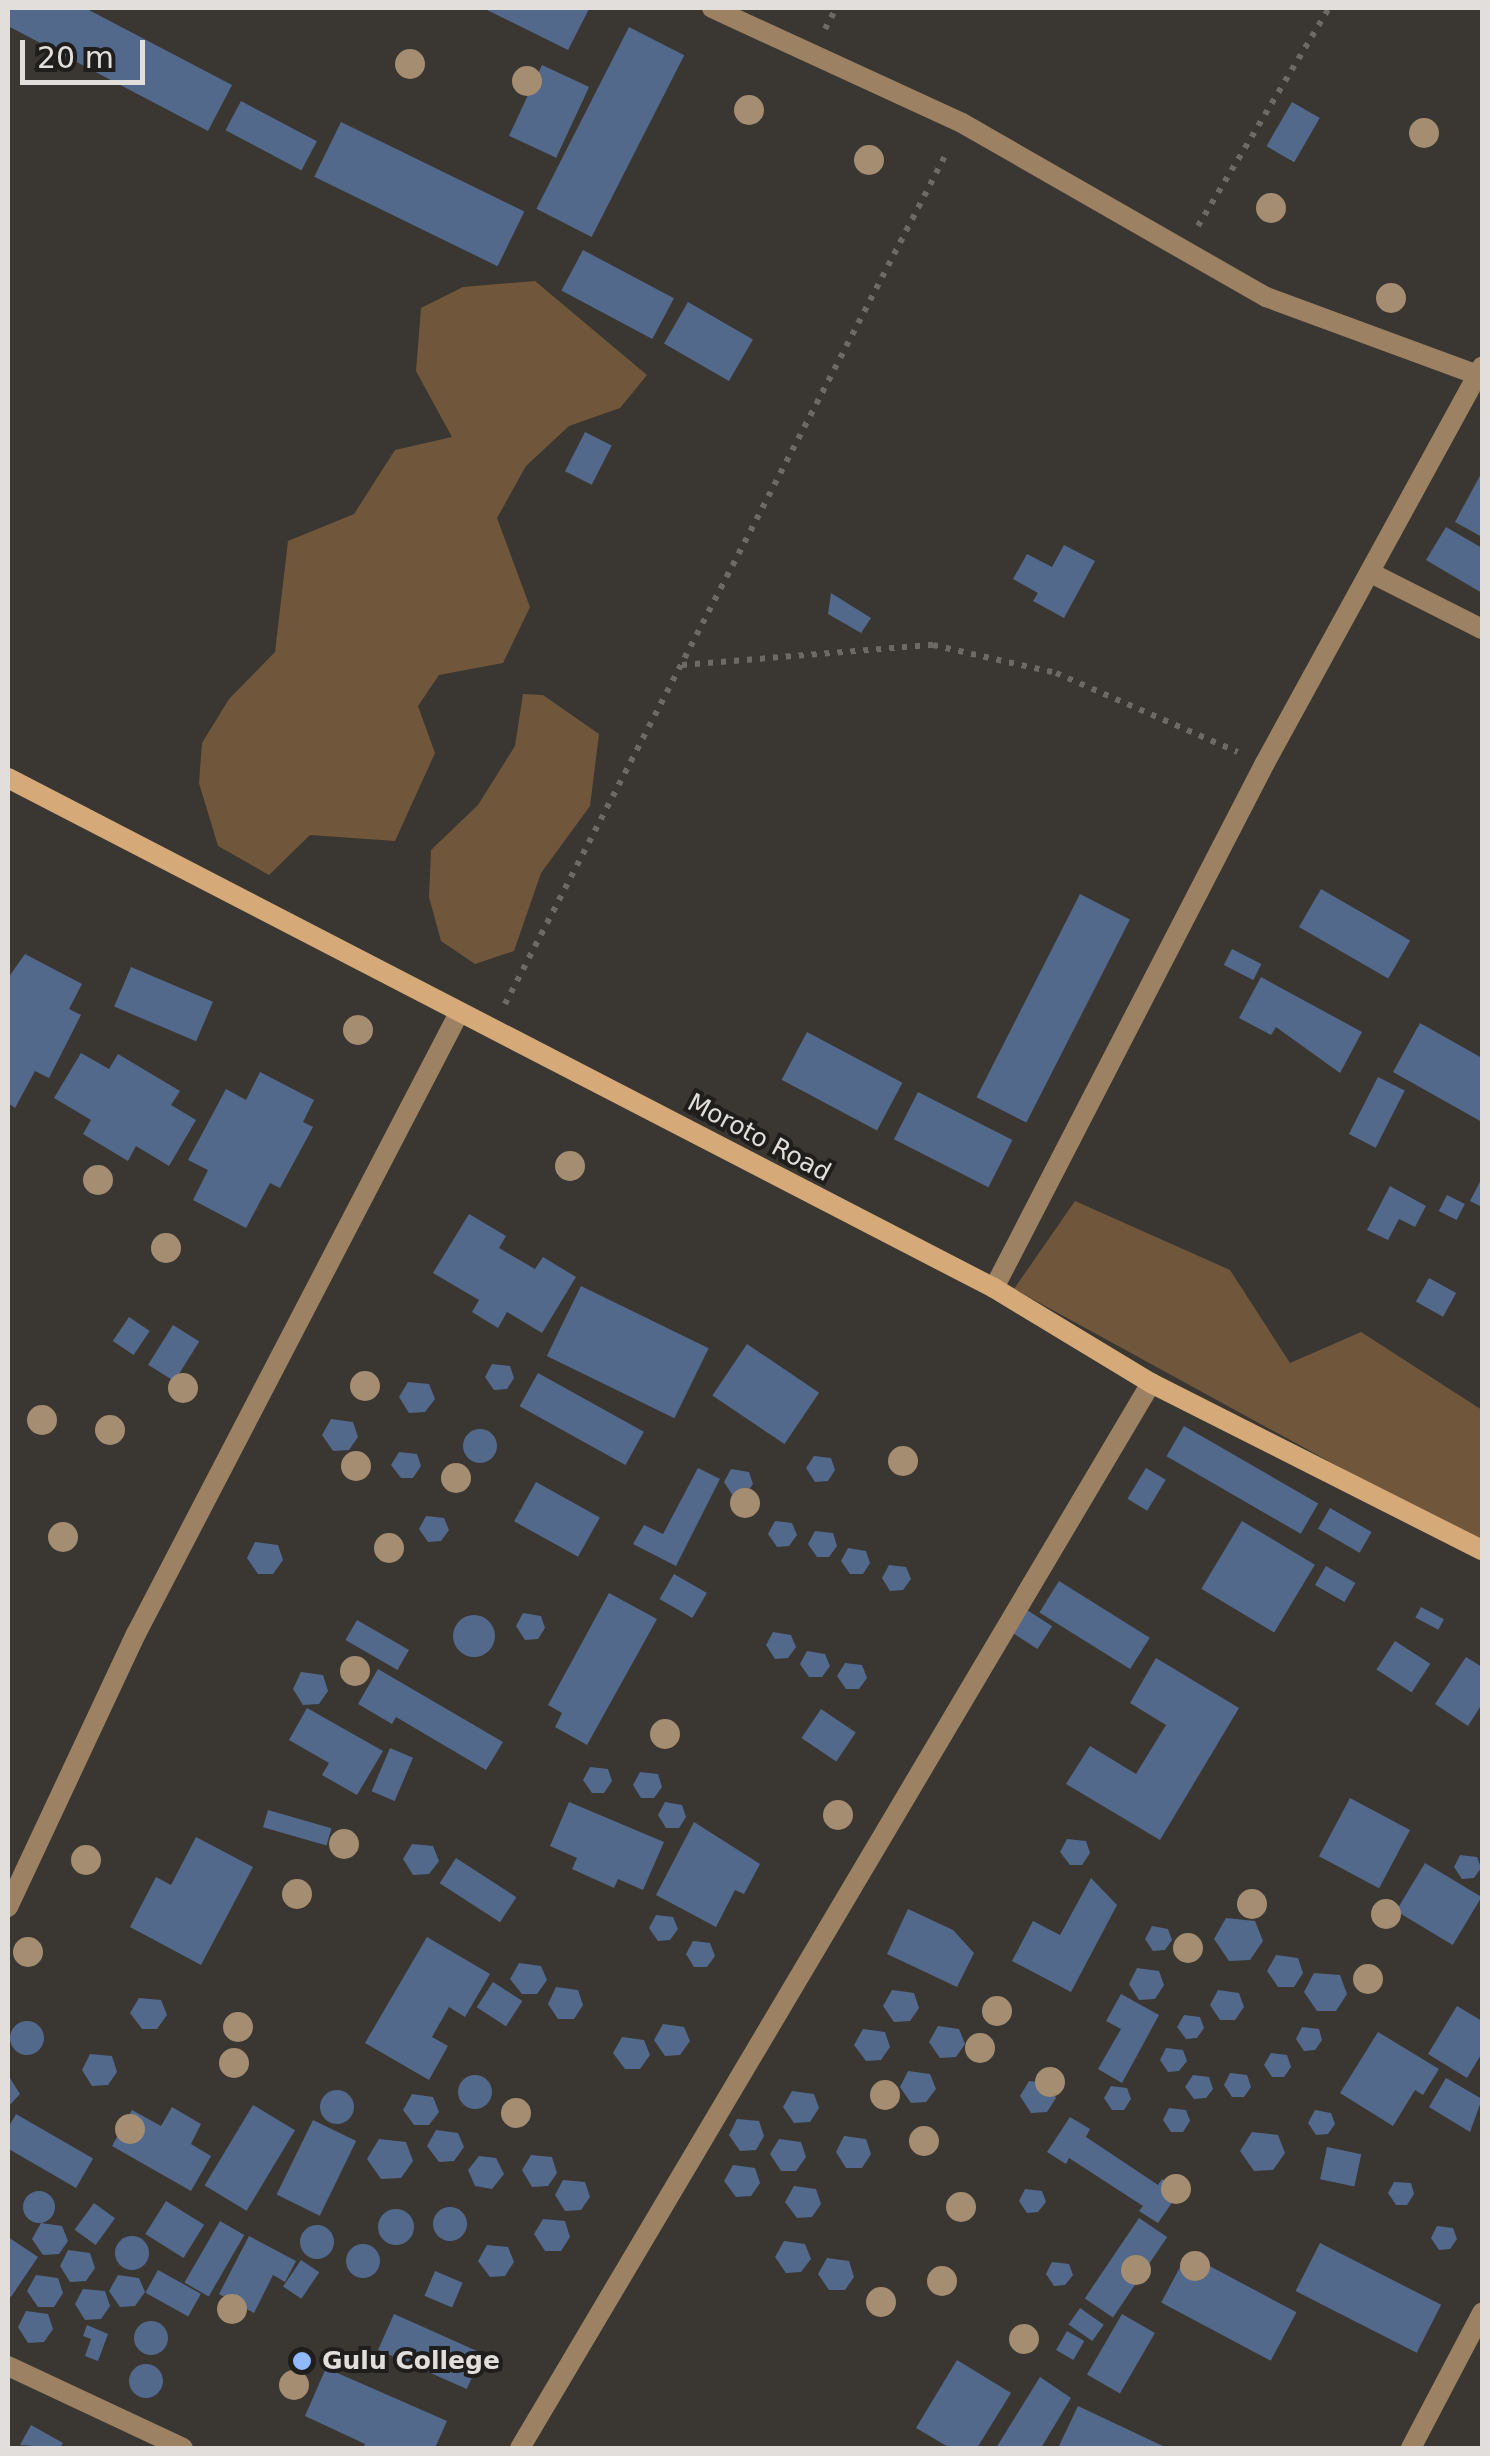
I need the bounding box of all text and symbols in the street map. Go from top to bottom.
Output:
scale bar [25,20,150,82]
text: 20 m [37,40,114,75]
street label: Moroto Road [682,1088,836,1188]
place label: Gulu College [322,2346,500,2376]
marker: Gulu College [291,2350,313,2372]

